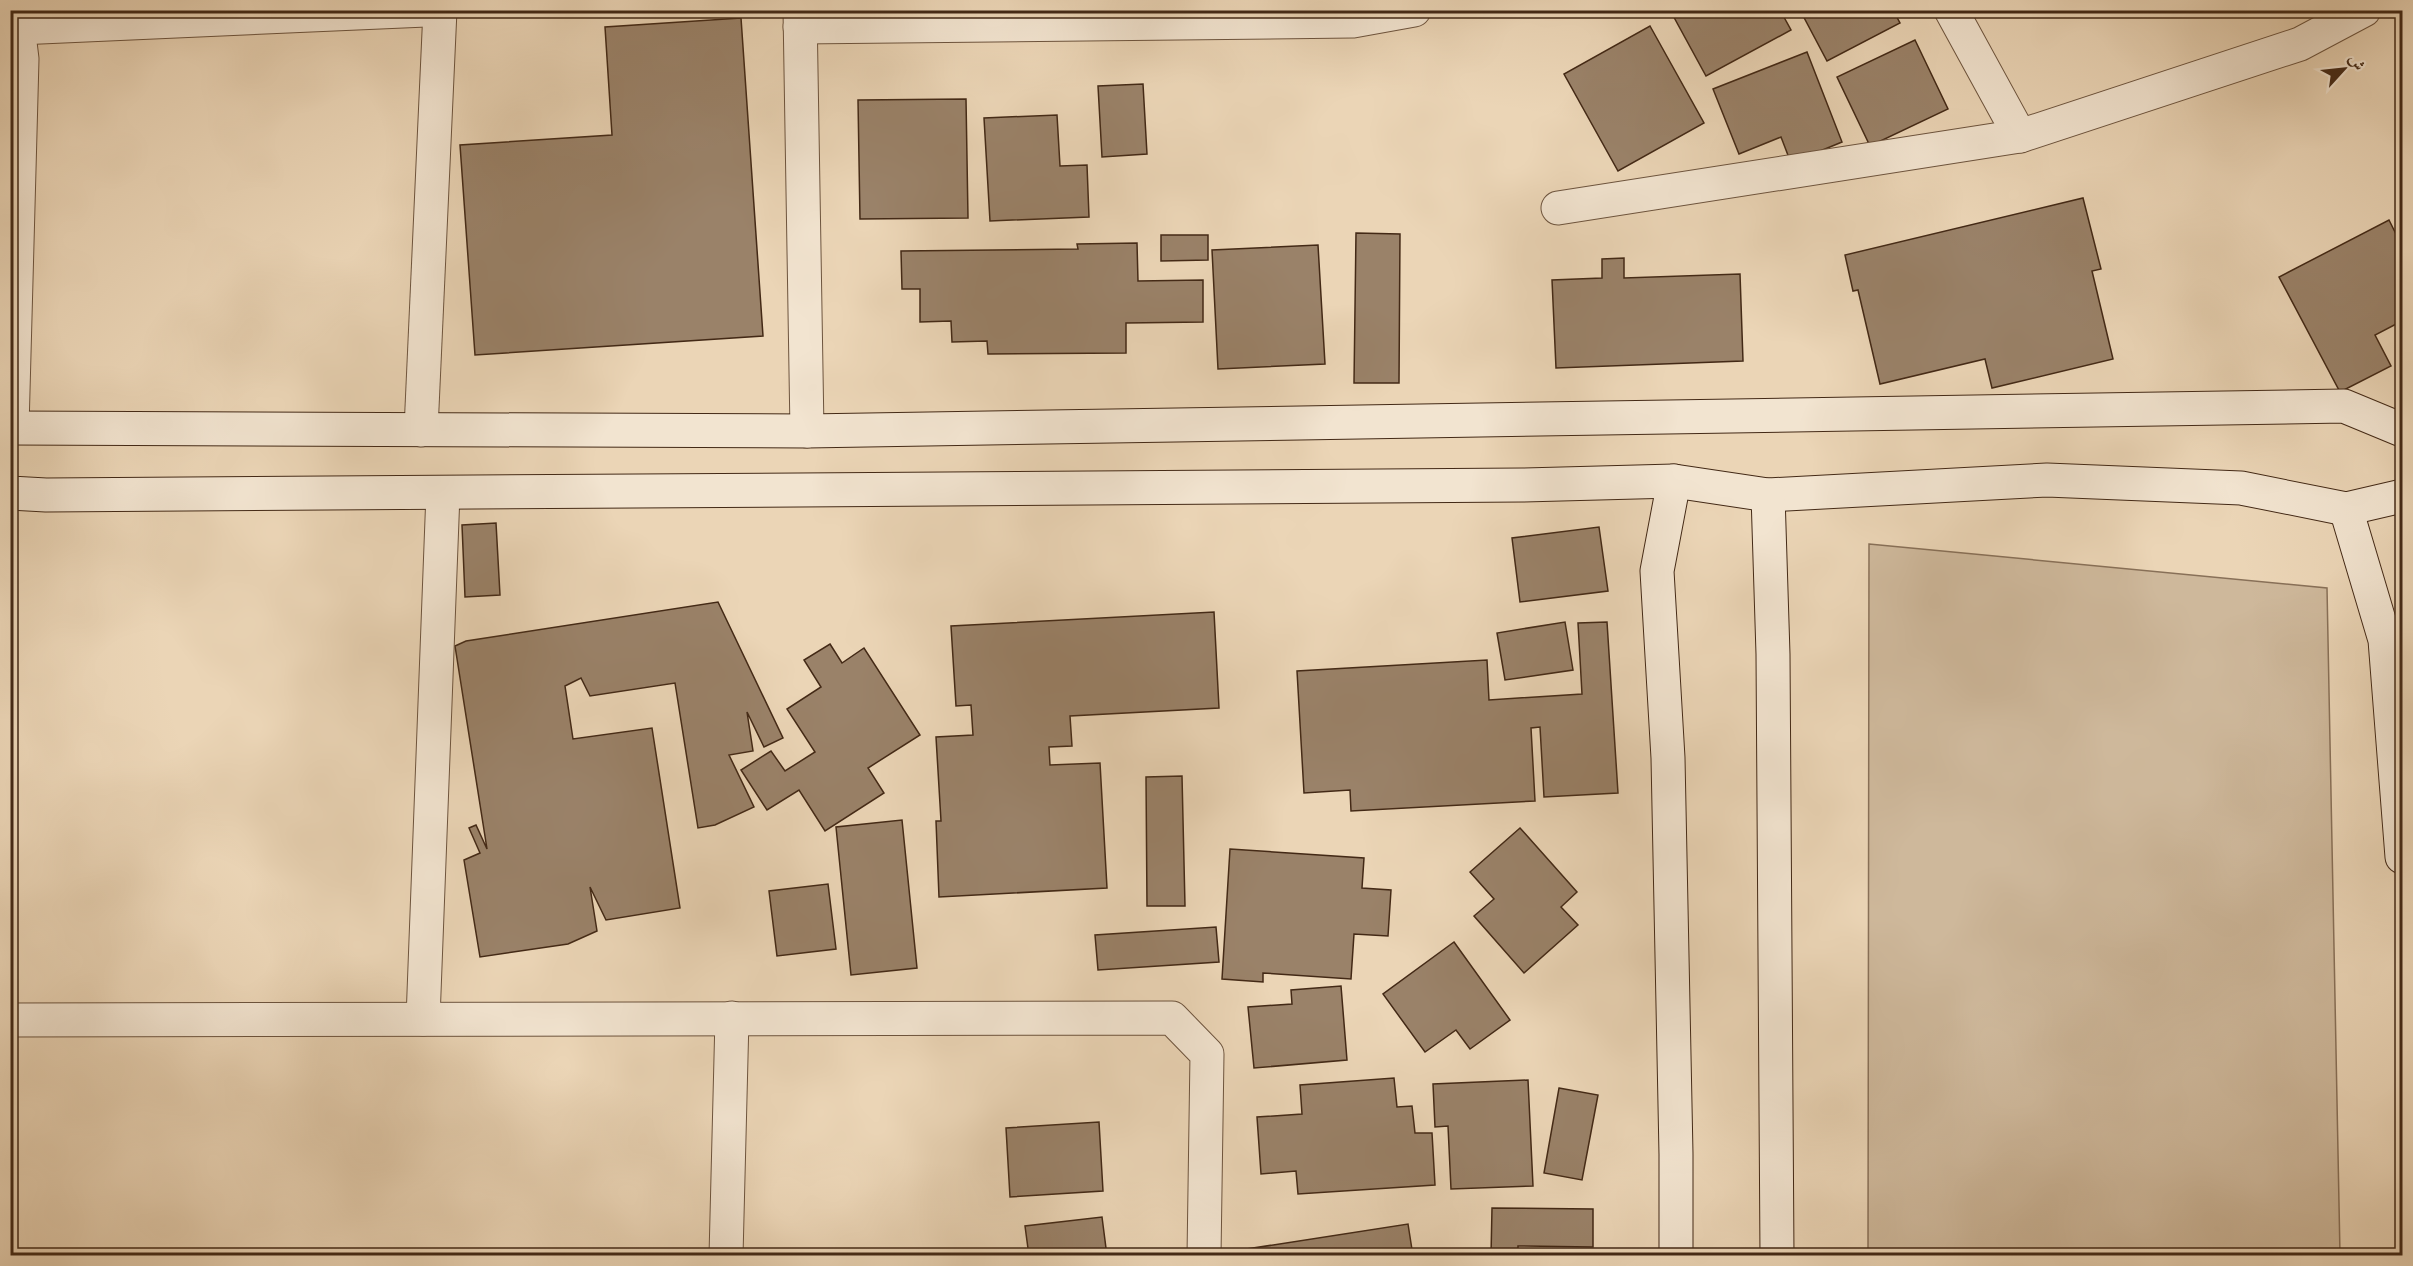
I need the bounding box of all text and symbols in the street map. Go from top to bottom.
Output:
north arrow [2314,39,2374,99]
text: ش [2345,51,2370,74]

